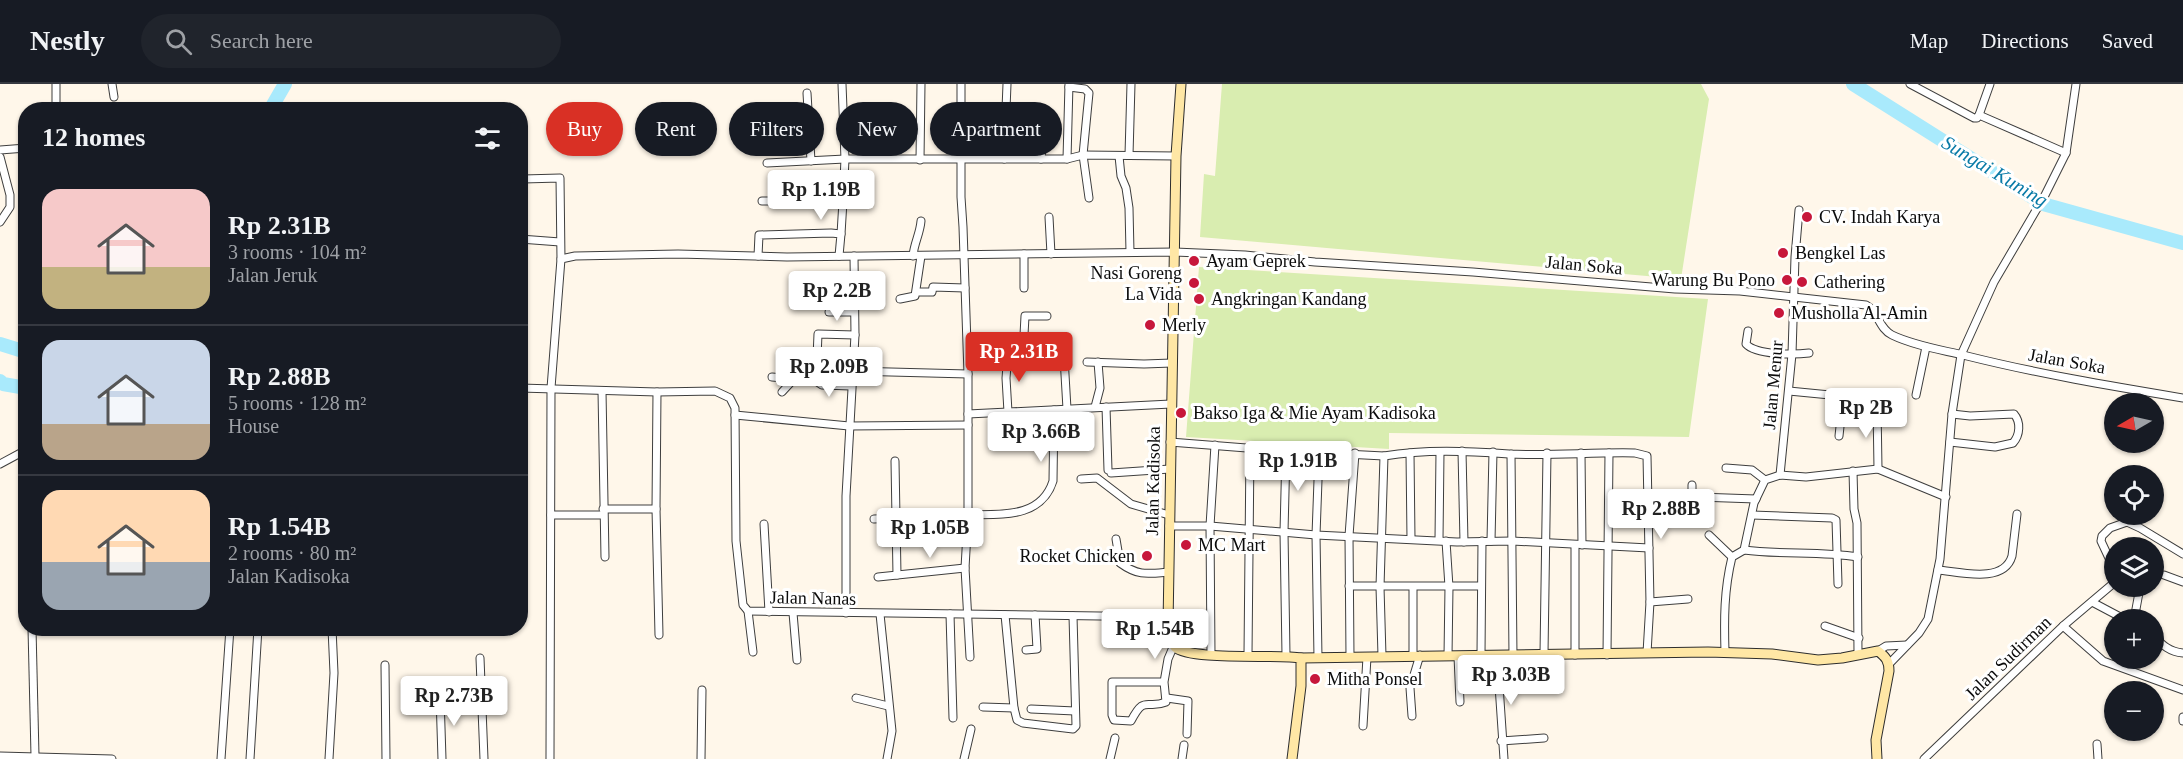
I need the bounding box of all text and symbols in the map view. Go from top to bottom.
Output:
search box [141,14,561,68]
text: Nestly [30,25,105,56]
icon: search [162,25,195,58]
text: Search here [210,28,313,53]
text: Map [1910,29,1948,53]
text: Directions [1981,29,2069,53]
text: Saved [2102,29,2153,53]
chip: Buy [546,102,623,156]
chip: Rent [635,102,717,156]
chip: Filters [729,102,824,156]
chip: New [836,102,918,156]
chip: Apartment [930,102,1062,156]
icon: filters [471,122,504,155]
text: 12 homes [42,123,145,152]
water label: Sungai Kuning [1938,131,2052,212]
pin: Rp 1.19B [759,170,883,221]
text: Rp 1.19B [782,178,860,200]
place label: CV. Indah Karya [1819,207,1940,227]
marker: CV. Indah Karya [1800,210,1814,224]
text: Rp 2.31B [228,211,331,240]
icon: home [90,213,162,285]
text: 3 rooms · 104 m² [228,241,366,263]
place label: Bengkel Las [1795,243,1885,263]
marker: Bengkel Las [1776,246,1790,260]
place label: Ayam Geprek [1206,251,1306,271]
street label: Jalan Soka [1545,252,1623,278]
marker: Ayam Geprek [1187,254,1201,268]
place label: Nasi Goreng La Vida [1091,263,1182,304]
text: Jalan Jeruk [228,264,317,286]
place label: Warung Bu Pono [1651,270,1775,290]
pin: Rp 2.2B [782,271,892,322]
place label: Cathering [1814,272,1885,292]
marker: Warung Bu Pono [1780,273,1794,287]
marker: Cathering [1795,275,1809,289]
marker: Nasi Goreng La Vida [1187,276,1201,290]
text: Rp 2.2B [803,279,871,301]
place label: Angkringan Kandang [1211,289,1366,309]
marker: Angkringan Kandang [1192,292,1206,306]
place label: Musholla Al-Amin [1791,303,1928,323]
marker: Musholla Al-Amin [1772,306,1786,320]
place label: Merly [1162,315,1206,335]
marker: Merly [1143,318,1157,332]
pin: Rp 2.31B [957,332,1081,383]
text: Rp 2.31B [980,340,1058,362]
street label: Jalan Menur [1759,340,1787,430]
street label: Jalan Soka [2027,344,2107,378]
pin: Rp 2.09B [767,347,891,398]
text: Rp 2.09B [790,355,868,377]
text: Rp 2.88B [228,362,331,391]
icon: home [90,364,162,436]
pin: Rp 2B [1824,388,1908,439]
text: 5 rooms · 128 m² [228,392,366,414]
north arrow [2104,393,2164,453]
map controls [2104,393,2164,741]
text: Rp 2B [1839,396,1893,418]
place label: Bakso Iga & Mie Ayam Kadisoka [1193,403,1436,423]
marker: Bakso Iga & Mie Ayam Kadisoka [1174,406,1188,420]
pin: Rp 3.66B [979,412,1103,463]
text: House [228,415,279,437]
text: Rp 3.66B [1002,420,1080,442]
street label: Jalan Kadisoka [1142,426,1164,536]
pin: Rp 1.91B [1236,441,1360,492]
text: Rp 1.91B [1259,449,1337,471]
button: locate [2104,465,2164,525]
pin: Rp 2.88B [1599,489,1723,540]
text: Rp 2.88B [1622,497,1700,519]
pin: Rp 1.05B [868,508,992,559]
text: Rp 1.54B [228,512,331,541]
icon: home [90,514,162,586]
text: Rp 1.05B [891,516,969,538]
place label: MC Mart [1198,535,1266,555]
button: layers [2104,537,2164,597]
marker: MC Mart [1179,538,1193,552]
text: 2 rooms · 80 m² [228,542,356,564]
place label: Rocket Chicken [1020,546,1135,566]
marker: Rocket Chicken [1140,549,1154,563]
text: Jalan Kadisoka [228,565,350,587]
street label: Jalan Nanas [770,587,856,609]
pin: Rp 1.54B [1093,609,1217,660]
button: + [2104,609,2164,669]
street label: Jalan Sudirman [1961,612,2055,704]
text: Rp 1.54B [1116,617,1194,639]
pin: Rp 3.03B [1449,655,1573,706]
text: Rp 3.03B [1472,663,1550,685]
place label: Mitha Ponsel [1327,669,1423,689]
marker: Mitha Ponsel [1308,672,1322,686]
pin: Rp 2.73B [392,676,516,727]
button: − [2104,681,2164,741]
text: Rp 2.73B [415,684,493,706]

